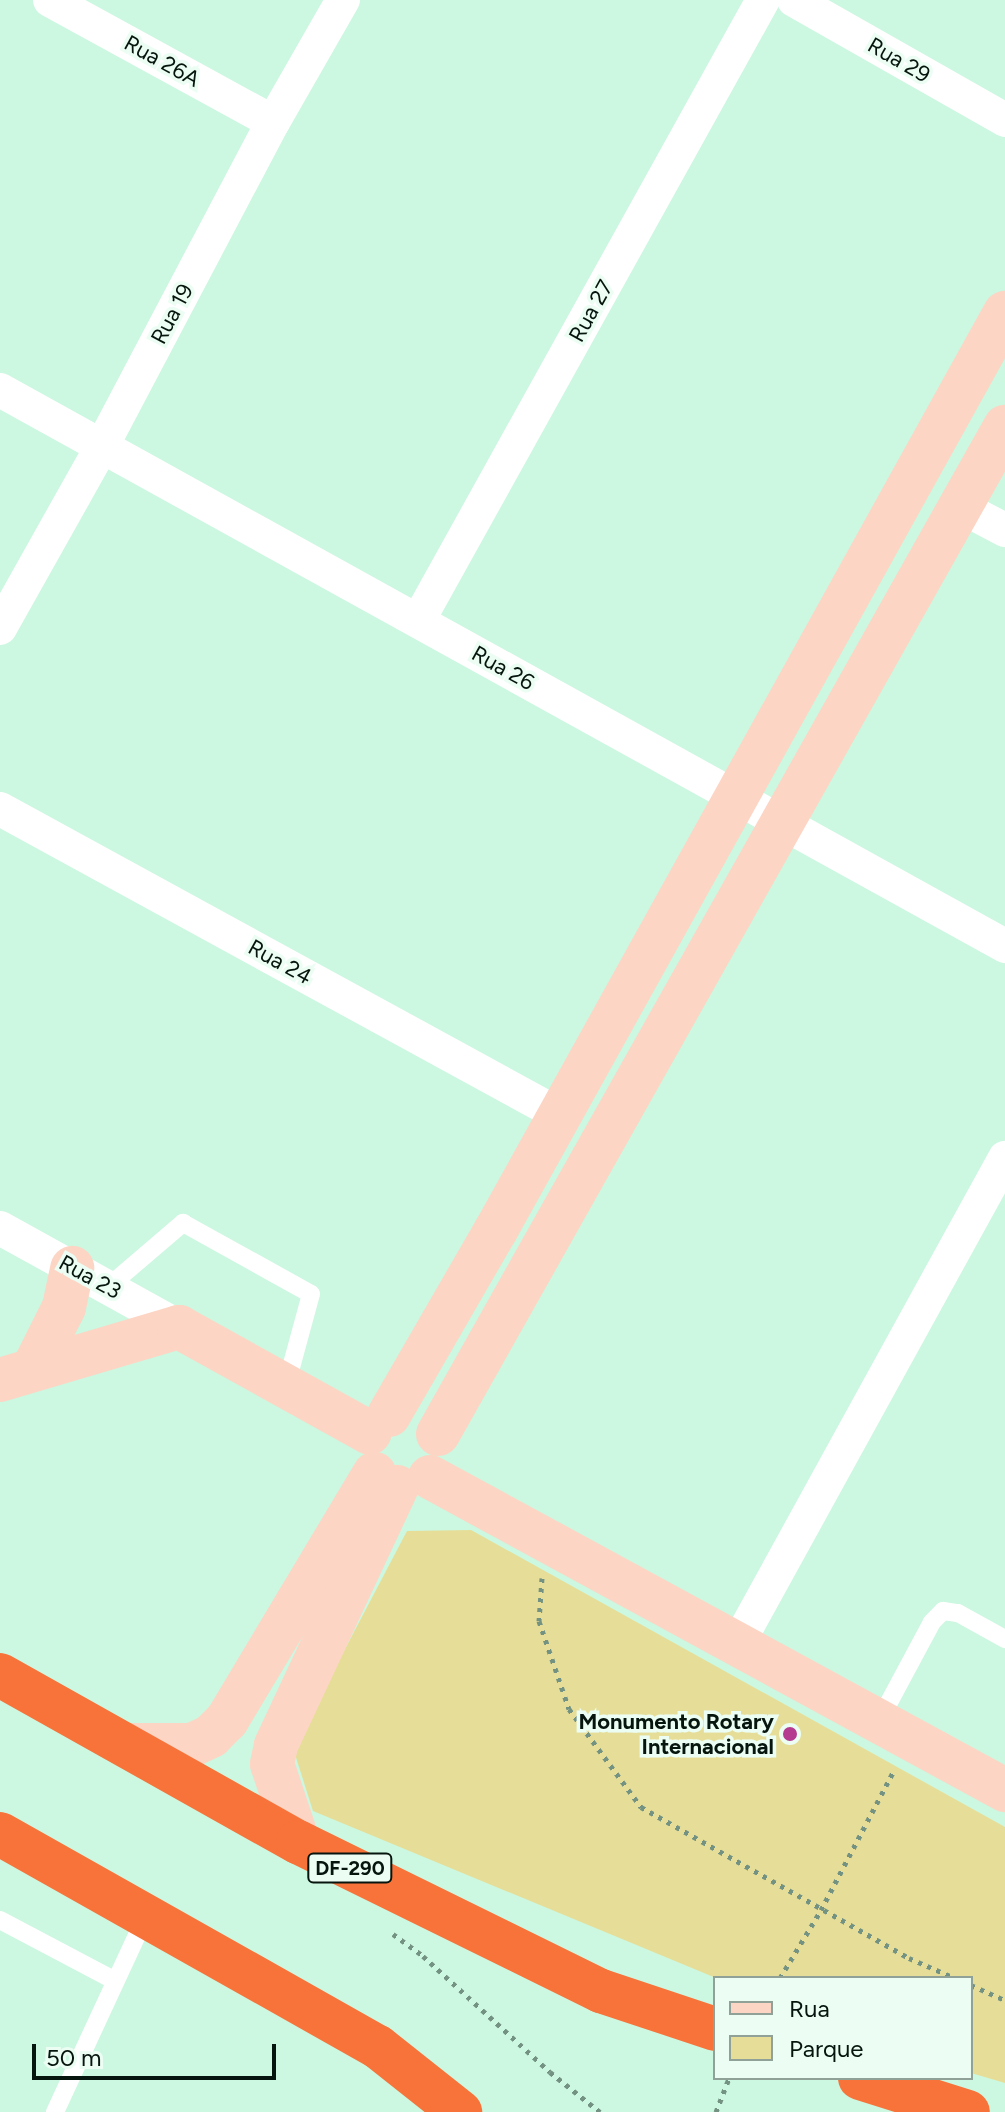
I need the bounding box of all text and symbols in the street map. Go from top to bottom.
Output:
street label: Rua 26A [120,29,204,93]
street label: Rua 29 [863,32,935,88]
street label: Rua 27 [563,275,619,347]
street label: Rua 19 [145,279,199,349]
street label: Rua 26 [467,640,539,696]
street label: Rua 24 [244,934,316,990]
street label: Rua 23 [54,1249,126,1305]
place label: Monumento Rotary Internacional [578,1708,774,1760]
marker: Monumento Rotary Internacional [781,1725,799,1743]
road number: DF-290 [306,1852,394,1884]
legend [713,1976,973,2080]
text: Rua [789,1994,830,2023]
scale bar [36,2028,280,2078]
text: Parque [789,2034,863,2063]
text: 50 m [46,2043,102,2072]

